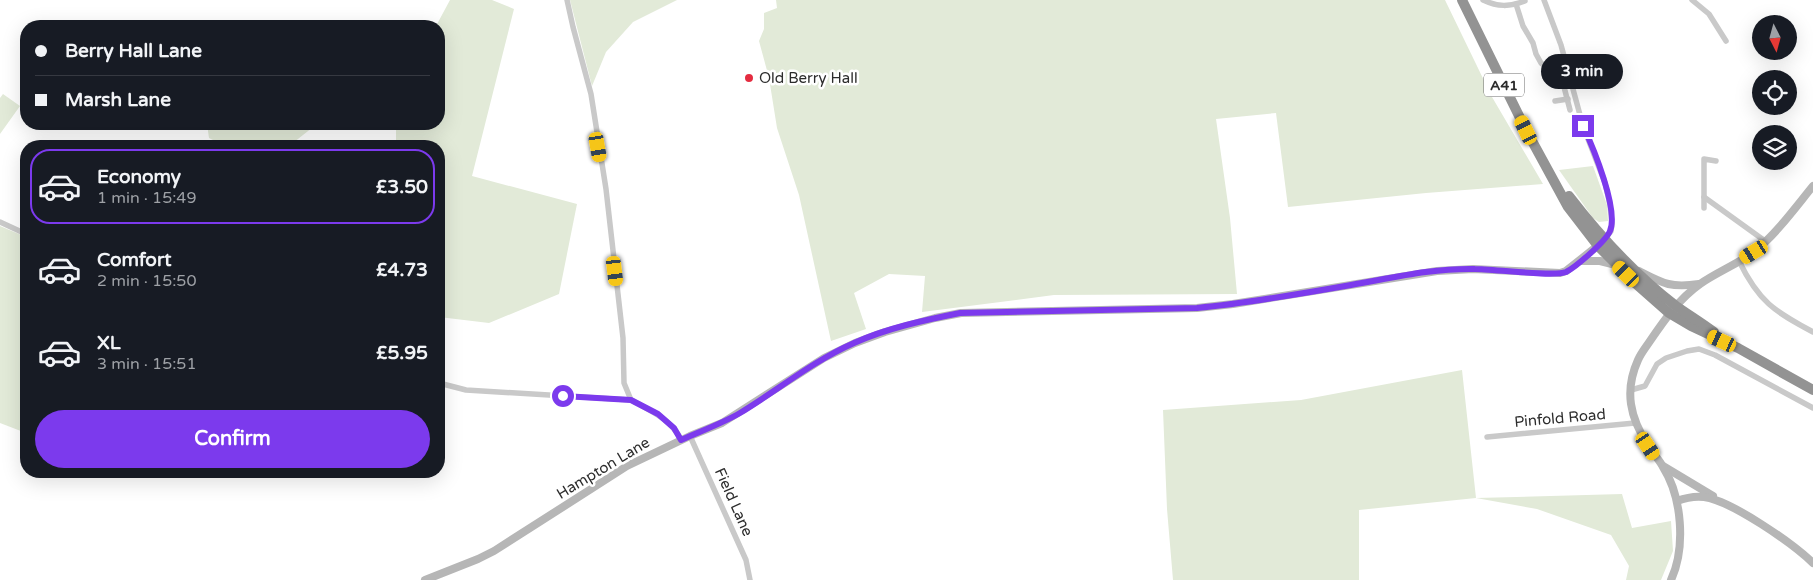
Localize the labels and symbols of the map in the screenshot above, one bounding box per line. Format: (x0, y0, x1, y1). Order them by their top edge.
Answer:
north arrow (1752, 15, 1798, 60)
callout: 3 min (1542, 54, 1624, 88)
place label: Old Berry Hall (759, 69, 858, 87)
marker: Old Berry Hall (743, 72, 755, 84)
road number: A41 (1484, 74, 1524, 96)
car (1512, 113, 1539, 147)
route end (1572, 115, 1594, 137)
car (588, 131, 607, 163)
car (1737, 238, 1770, 266)
car (605, 255, 624, 287)
car (1610, 258, 1642, 290)
car (1705, 328, 1738, 354)
route start (552, 385, 574, 407)
street label: Pinfold Road (1513, 405, 1607, 431)
car (1633, 429, 1662, 463)
street label: Hampton Lane (553, 433, 653, 503)
street label: Field Lane (711, 465, 757, 539)

